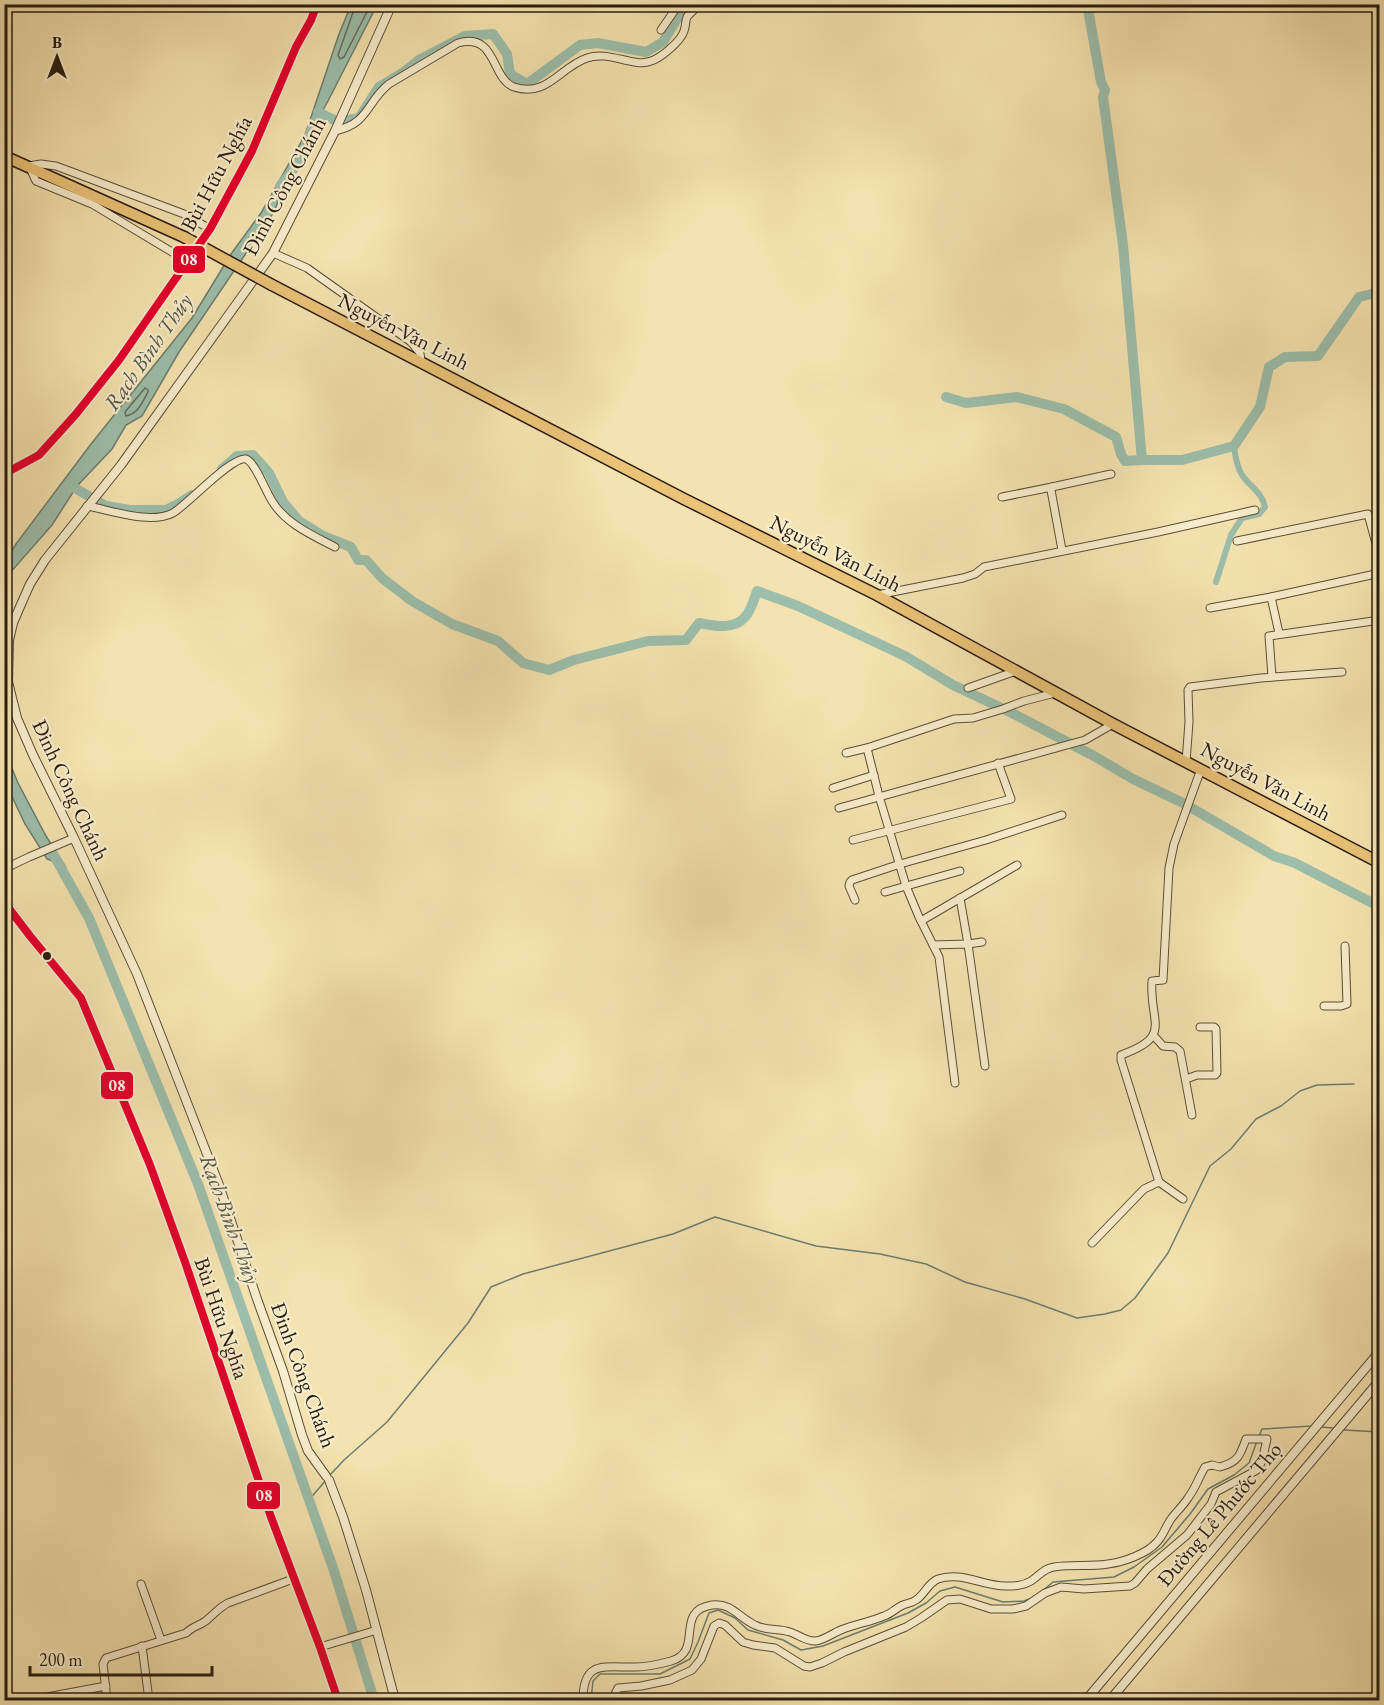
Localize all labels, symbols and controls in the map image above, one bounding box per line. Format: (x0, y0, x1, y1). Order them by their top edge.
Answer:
north arrow (27, 27, 87, 87)
text: B (52, 32, 62, 53)
street label: Bùi Hữu Nghĩa (174, 110, 258, 235)
street label: Đinh Công Chánh (236, 112, 332, 260)
line badge: 08 (172, 245, 206, 274)
text: 08 (181, 249, 197, 270)
street label: Nguyễn Văn Linh (334, 286, 474, 376)
water label: Rạch Bình Thủy (97, 288, 199, 416)
street label: Nguyễn Văn Linh (766, 508, 906, 598)
street label: Đinh Công Chánh (26, 715, 116, 865)
street label: Nguyễn Văn Linh (1196, 735, 1336, 827)
unlabelled marker (41, 950, 53, 962)
line badge: 08 (100, 1071, 134, 1100)
text: 08 (109, 1075, 125, 1096)
water label: Rạch Bình Thủy (193, 1150, 267, 1288)
street label: Bùi Hữu Nghĩa (189, 1254, 256, 1383)
street label: Đinh Công Chánh (265, 1299, 343, 1452)
street label: Đường Lê Phước Thọ (1151, 1436, 1287, 1592)
line badge: 08 (246, 1481, 281, 1510)
text: 08 (256, 1485, 272, 1506)
scale bar (30, 1639, 212, 1677)
text: 200 m (39, 1648, 83, 1671)

